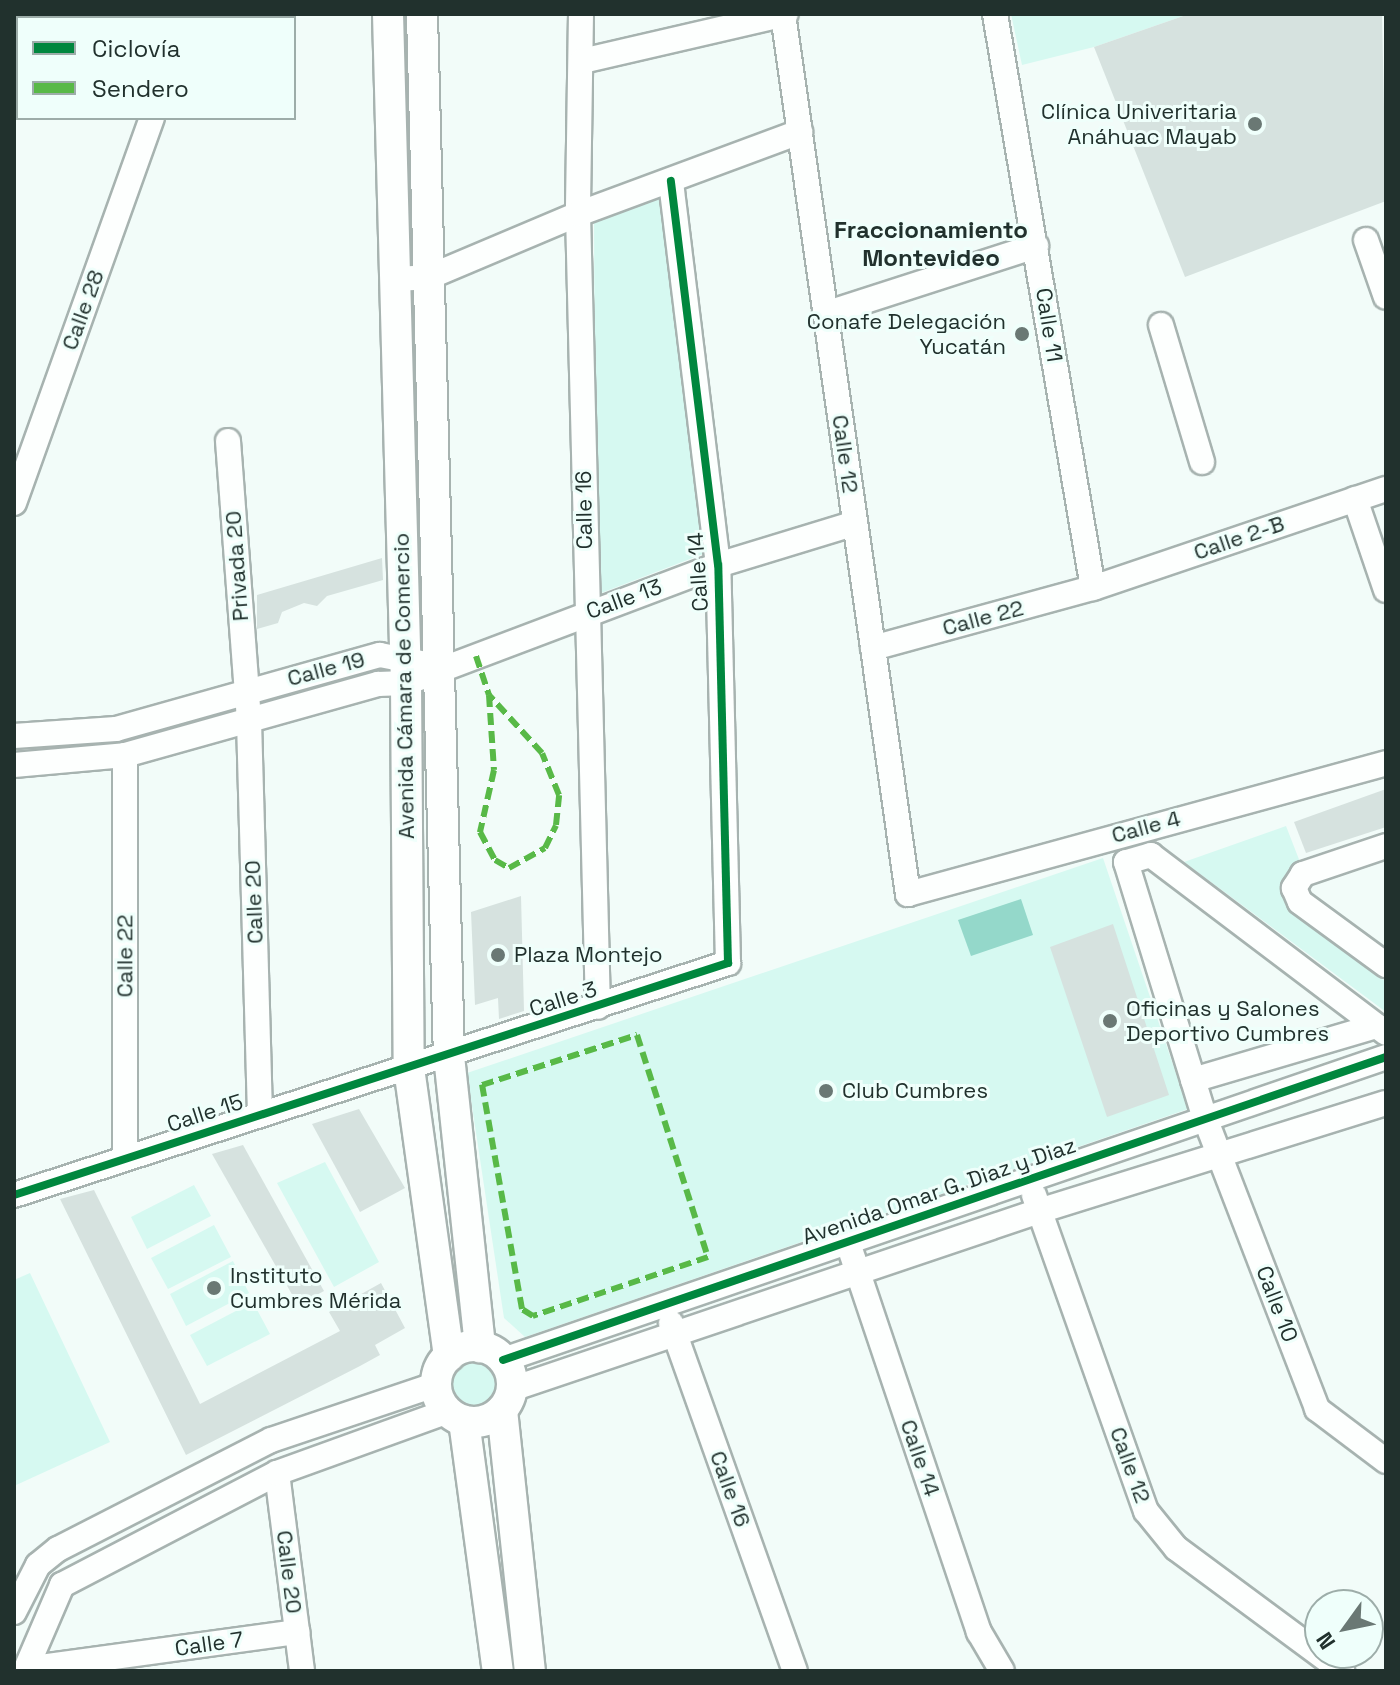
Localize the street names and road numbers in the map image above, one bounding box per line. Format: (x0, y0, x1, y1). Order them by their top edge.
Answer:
street label: Calle 28 (56, 266, 110, 354)
street label: Calle 11 (1030, 286, 1068, 364)
street label: Calle 12 (826, 413, 864, 495)
street label: Calle 16 (570, 470, 598, 550)
street label: Privada 20 (220, 510, 254, 622)
street label: Calle 2-B (1190, 510, 1288, 566)
street label: Calle 14 (682, 532, 714, 612)
street label: Avenida Cámara de Comercio (388, 533, 420, 839)
street label: Calle 13 (583, 573, 665, 625)
street label: Calle 22 (940, 595, 1026, 641)
street label: Calle 19 (284, 646, 368, 692)
street label: Calle 4 (1109, 805, 1183, 849)
street label: Calle 20 (239, 860, 269, 944)
street label: Calle 22 (112, 915, 138, 997)
street label: Calle 3 (526, 976, 600, 1022)
street label: Calle 15 (164, 1088, 246, 1138)
street label: Avenida Omar G. Diaz y Diaz (798, 1132, 1080, 1250)
street label: Calle 10 (1250, 1262, 1304, 1346)
street label: Calle 14 (895, 1416, 945, 1500)
street label: Calle 12 (1104, 1424, 1156, 1506)
street label: Calle 16 (704, 1447, 756, 1531)
street label: Calle 20 (271, 1529, 307, 1615)
street label: Calle 7 (173, 1626, 245, 1662)

